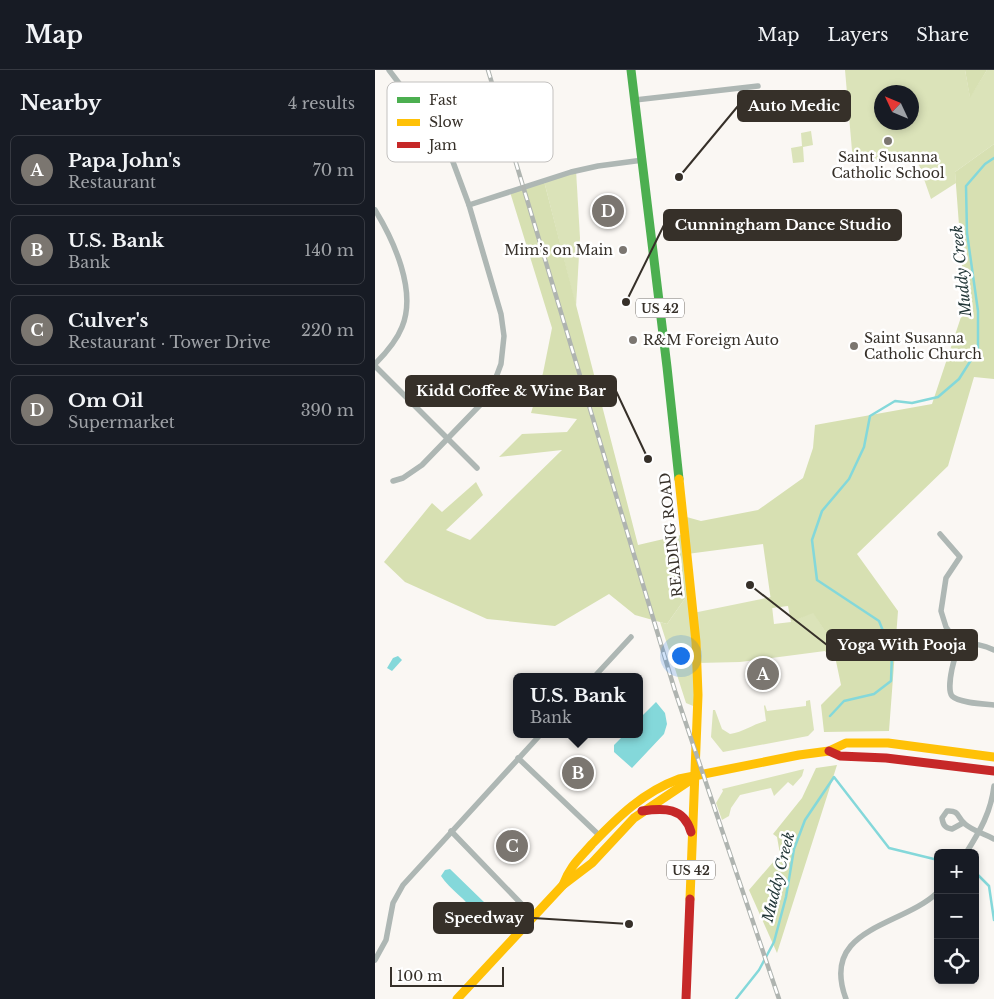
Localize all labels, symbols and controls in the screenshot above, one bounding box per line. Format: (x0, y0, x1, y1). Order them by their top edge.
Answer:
text: Map (25, 20, 83, 49)
text: Map (758, 24, 799, 46)
text: Layers (827, 24, 888, 46)
text: Share (916, 24, 969, 46)
legend (387, 82, 553, 162)
north arrow (874, 85, 919, 130)
text: Nearby (20, 90, 101, 116)
text: Fast (429, 91, 458, 109)
callout: Auto Medic (738, 91, 850, 121)
text: 4 results (288, 93, 355, 113)
text: Auto Medic (747, 96, 840, 115)
text: Slow (429, 113, 463, 131)
marker: Saint Susanna Catholic School (882, 135, 894, 147)
text: Jam (427, 136, 457, 154)
place label: Saint Susanna Catholic School (832, 148, 945, 182)
text: Papa John's (68, 149, 181, 172)
text: A (31, 160, 43, 180)
text: 70 m (313, 160, 354, 180)
text: Restaurant (68, 172, 156, 192)
pin: D (592, 192, 624, 230)
callout: Cunningham Dance Studio (664, 210, 901, 240)
text: Cunningham Dance Studio (675, 215, 891, 234)
water label: Muddy Creek (947, 224, 975, 319)
text: U.S. Bank (68, 229, 164, 252)
text: B (31, 240, 43, 260)
text: 140 m (304, 240, 354, 260)
place label: Mim’s on Main (504, 241, 613, 259)
marker: Mim’s on Main (617, 244, 629, 256)
text: Bank (68, 252, 110, 272)
road number: US 42 (636, 298, 684, 318)
text: Culver's (68, 309, 148, 332)
text: C (30, 320, 44, 340)
text: 220 m (301, 320, 354, 340)
place label: Saint Susanna Catholic Church (864, 329, 982, 363)
place label: R&M Foreign Auto (643, 331, 779, 349)
text: Restaurant · Tower Drive (68, 332, 271, 352)
marker: R&M Foreign Auto (627, 334, 639, 346)
marker: Saint Susanna Catholic Church (848, 340, 860, 352)
callout: Kidd Coffee & Wine Bar (406, 376, 616, 406)
text: Kidd Coffee & Wine Bar (416, 381, 606, 400)
text: Om Oil (68, 389, 144, 412)
text: D (30, 400, 44, 420)
text: 390 m (301, 400, 354, 420)
text: Supermarket (68, 412, 175, 432)
street label: READING ROAD (656, 472, 686, 598)
callout: Yoga With Pooja (827, 630, 977, 660)
text: Yoga With Pooja (837, 635, 967, 654)
your location (668, 643, 694, 669)
pin: A (747, 655, 779, 693)
popup (513, 673, 643, 738)
text: U.S. Bank (530, 684, 626, 707)
text: Bank (530, 707, 572, 727)
pin: B (562, 754, 594, 792)
pin: C (496, 827, 528, 865)
water label: Muddy Creek (757, 830, 798, 925)
map controls (934, 849, 979, 984)
button: + (934, 849, 979, 894)
road number: US 42 (667, 860, 715, 880)
button: − (934, 894, 979, 939)
callout: Speedway (434, 903, 533, 933)
text: Speedway (444, 908, 524, 927)
button: locate (934, 939, 979, 984)
scale bar (390, 964, 504, 987)
text: 100 m (397, 967, 442, 985)

